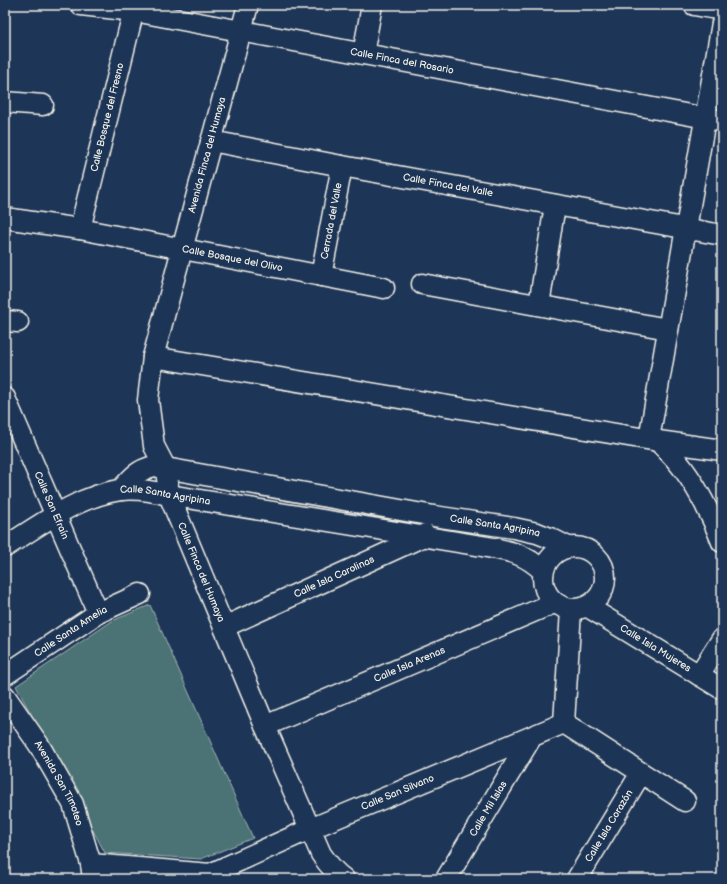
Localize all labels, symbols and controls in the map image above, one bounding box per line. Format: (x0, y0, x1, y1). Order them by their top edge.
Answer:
street label: Calle Finca del Rosario (349, 46, 455, 77)
street label: Calle Bosque del Fresno (88, 61, 127, 173)
street label: Avenida Finca del Humaya (186, 95, 228, 214)
street label: Calle Finca del Valle (402, 171, 494, 199)
street label: Cerrada del Valle (318, 182, 345, 260)
street label: Calle Bosque del Olivo (181, 243, 284, 274)
street label: Calle San Efraín (32, 470, 71, 541)
street label: Calle Santa Agripina (119, 483, 212, 508)
street label: Calle Santa Agripina (449, 512, 542, 540)
street label: Calle Finca del Humaya (175, 521, 227, 624)
street label: Calle Isla Carolinas (292, 553, 376, 600)
street label: Calle Santa Amelia (32, 603, 110, 660)
street label: Calle Isla Mujeres (618, 622, 693, 675)
street label: Calle Isla Arenas (372, 644, 447, 685)
street label: Avenida San Timoteo (32, 738, 85, 828)
street label: Calle San Silvano (359, 772, 436, 813)
street label: Calle Mil Islas (467, 779, 510, 839)
street label: Calle Isla Corazón (583, 787, 636, 864)

